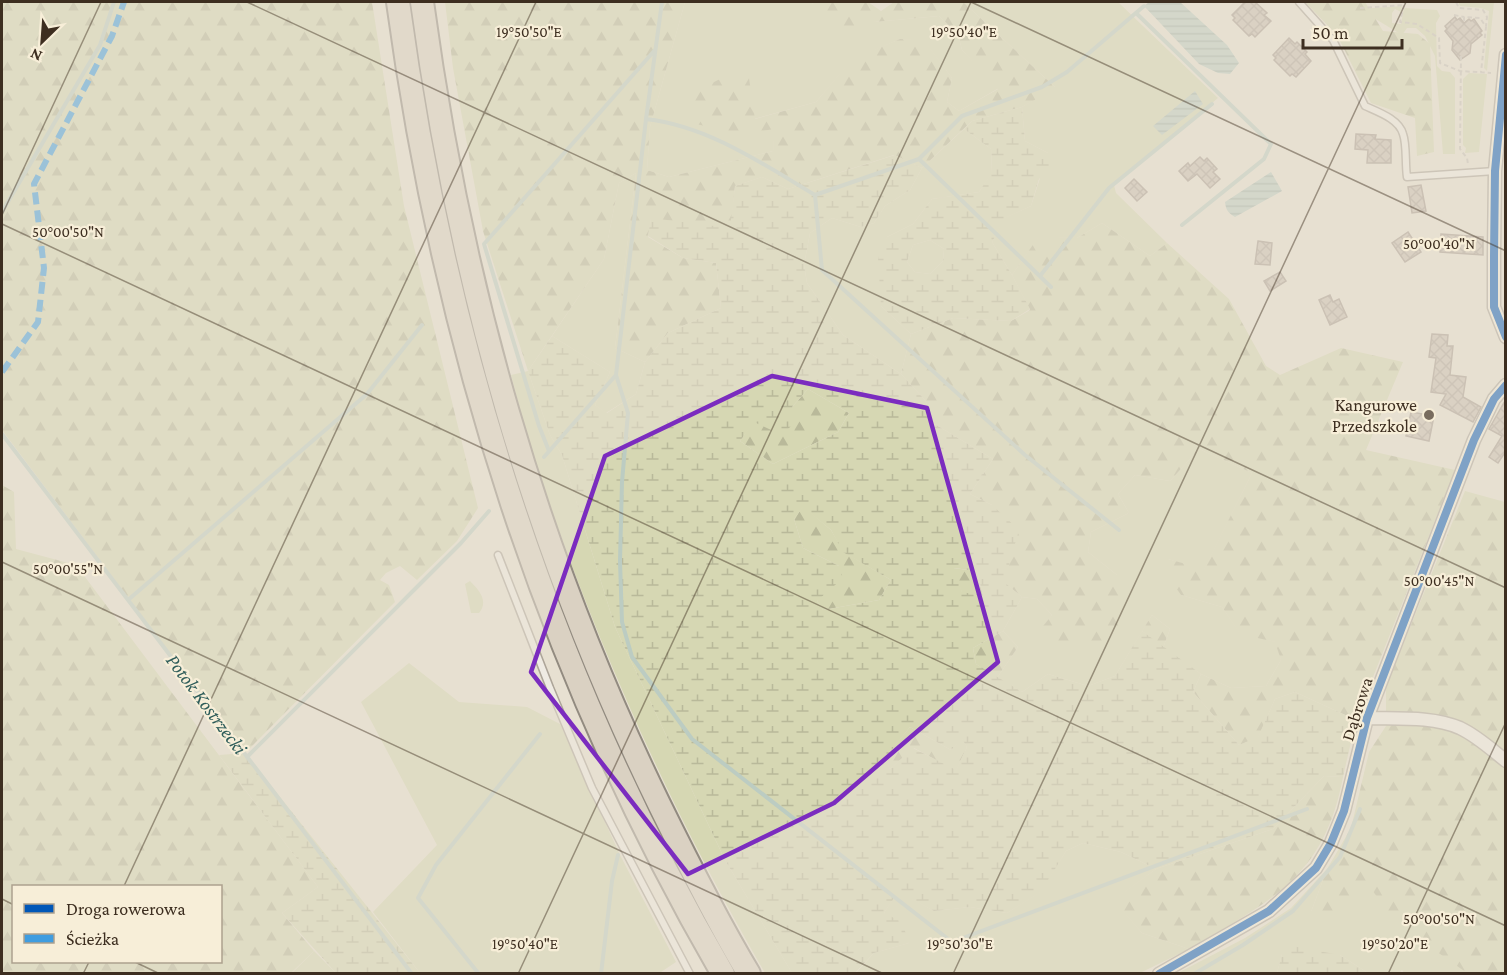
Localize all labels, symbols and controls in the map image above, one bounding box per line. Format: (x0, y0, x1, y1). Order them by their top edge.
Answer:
north arrow (12, 12, 72, 72)
scale bar (1303, 12, 1402, 50)
text: 50 m (1312, 23, 1349, 43)
text: 19°50'50"E (496, 24, 562, 40)
text: 19°50'40"E (931, 24, 997, 40)
text: N (27, 45, 44, 65)
text: 50°00'50"N (32, 224, 104, 240)
text: 50°00'40"N (1403, 236, 1475, 252)
place label: Kangurowe Przedszkole (1332, 395, 1417, 436)
marker: Kangurowe Przedszkole (1422, 408, 1436, 422)
text: 50°00'55"N (33, 561, 103, 577)
text: 50°00'45"N (1404, 573, 1474, 589)
water label: Potok Kostrzecki (162, 649, 252, 759)
street label: Dąbrowa (1337, 675, 1377, 743)
legend (12, 885, 222, 963)
text: Droga rowerowa (66, 899, 186, 919)
text: 50°00'50"N (1403, 911, 1475, 927)
text: Ścieżka (66, 929, 119, 949)
text: 19°50'40"E (492, 936, 558, 952)
text: 19°50'30"E (927, 936, 993, 952)
text: 19°50'20"E (1362, 936, 1428, 952)

